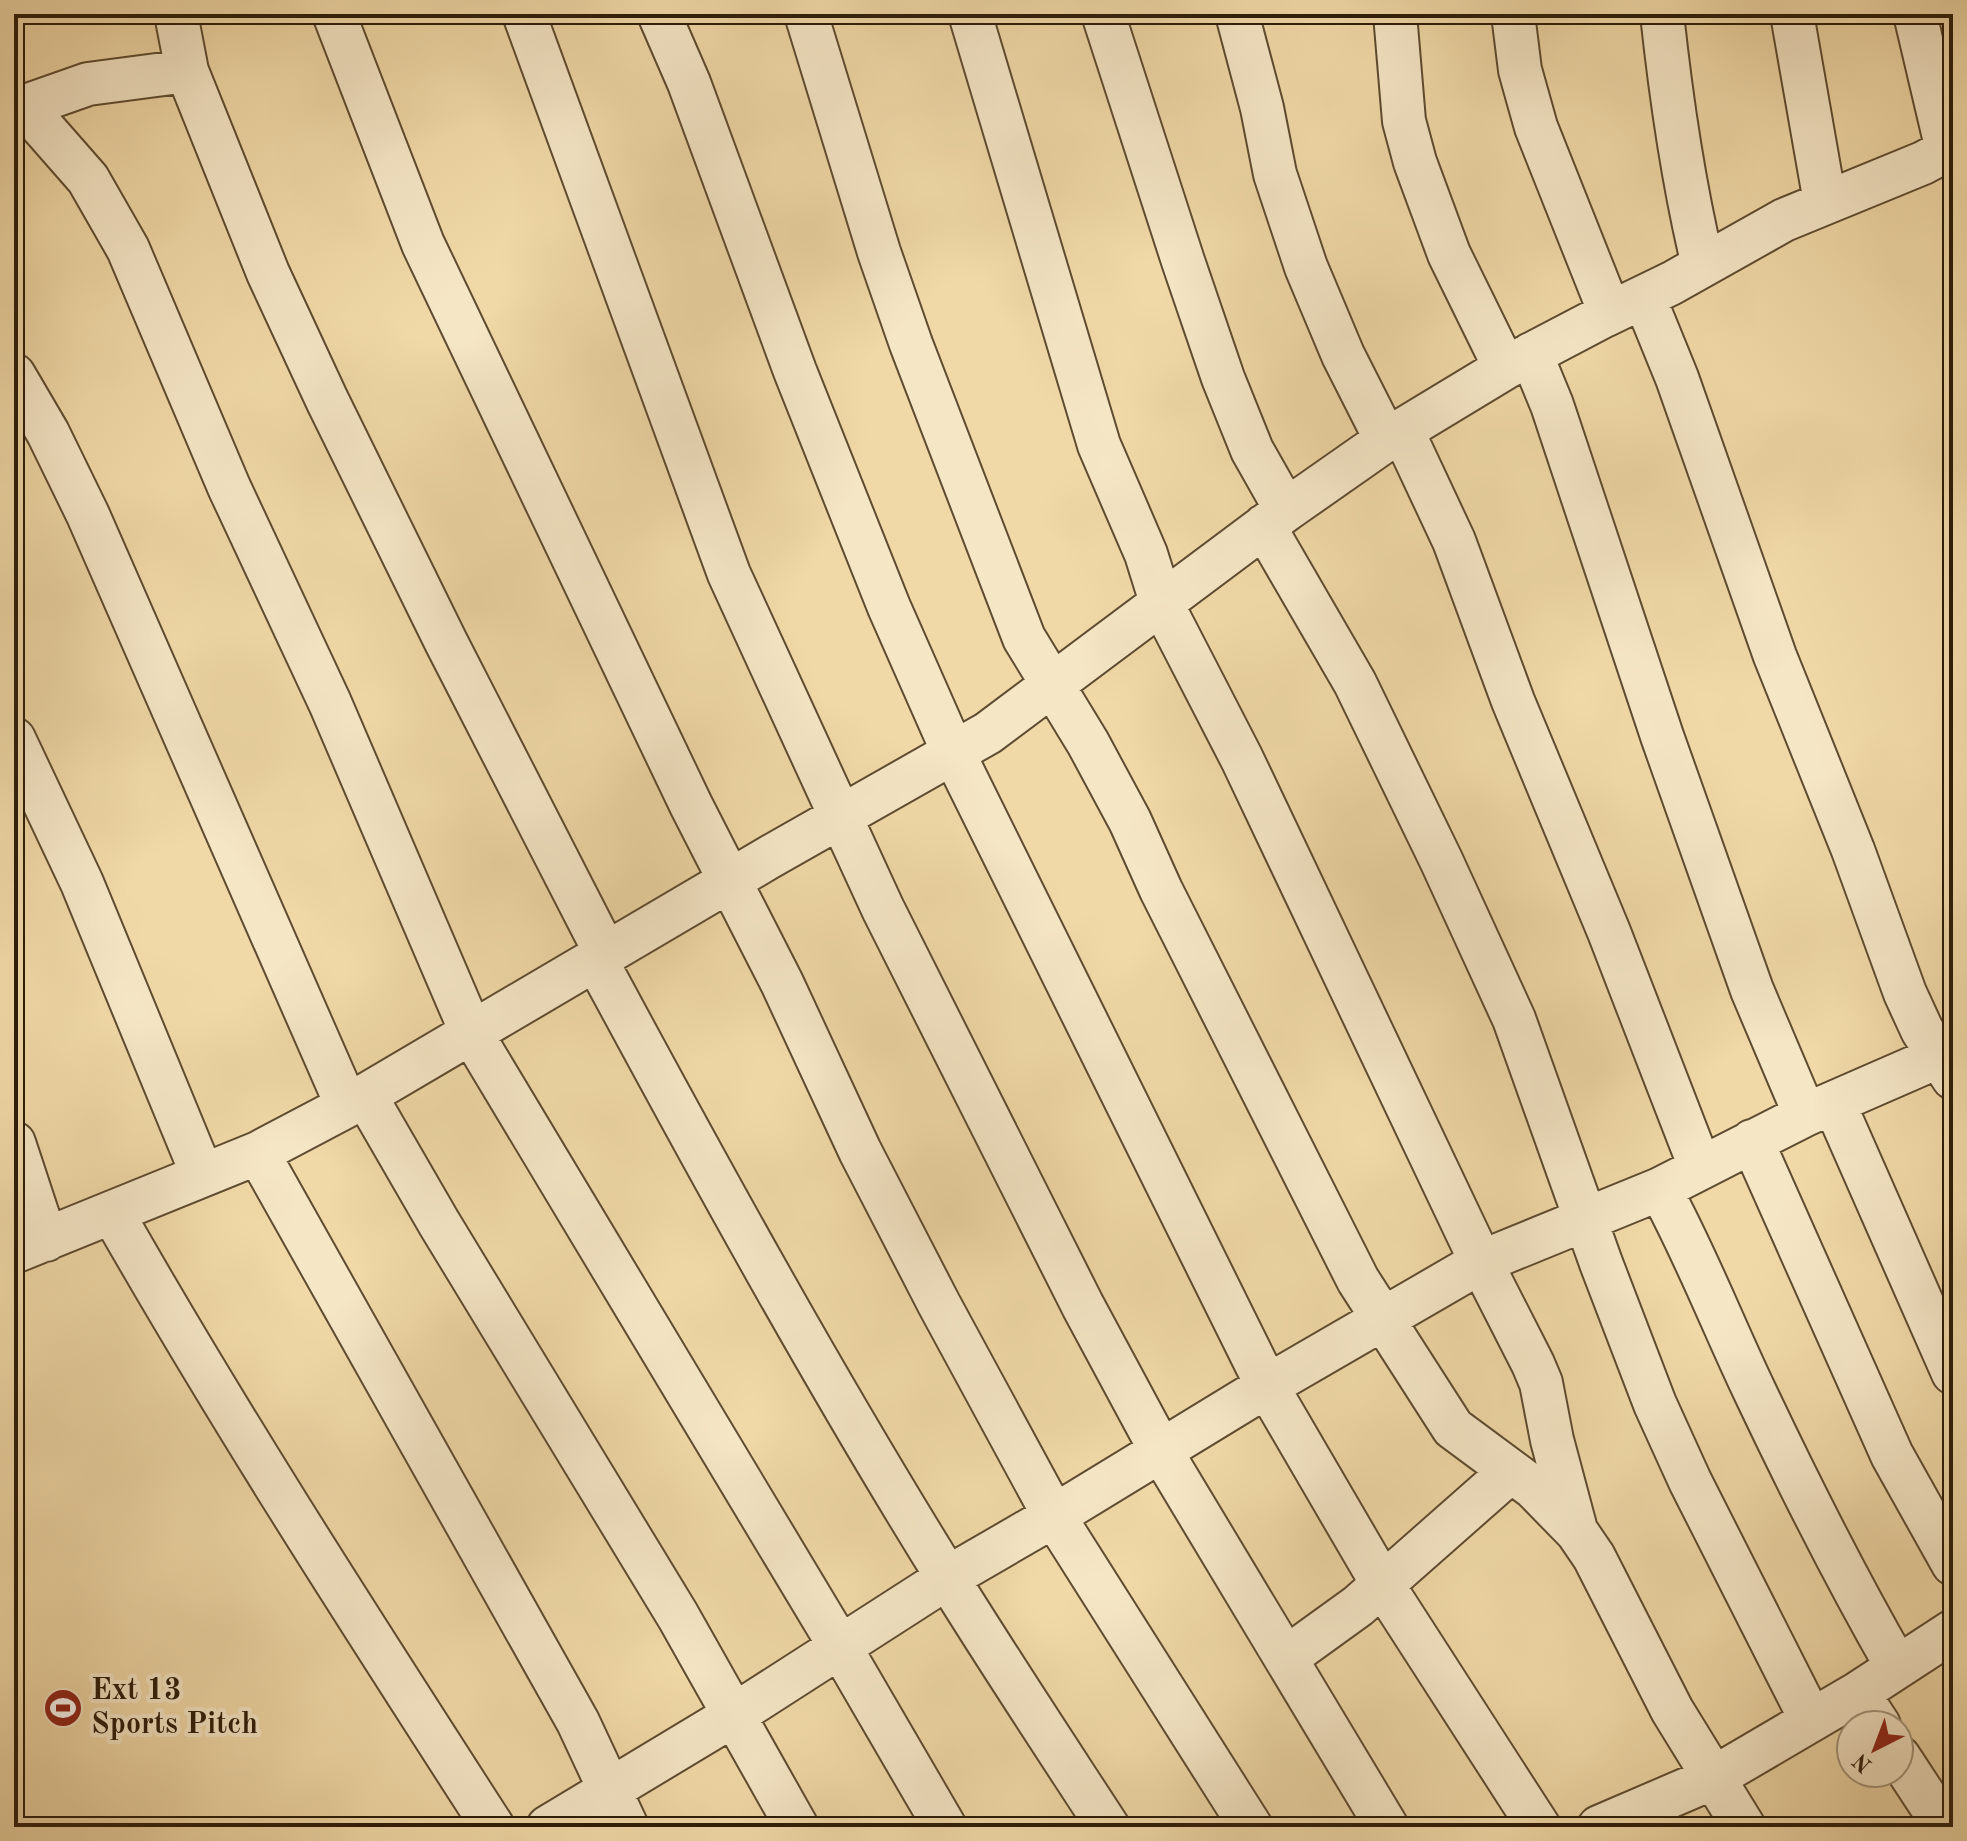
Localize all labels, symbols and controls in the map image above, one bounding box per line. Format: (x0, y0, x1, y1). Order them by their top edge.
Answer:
place label: Ext 13 Sports Pitch (91, 1676, 258, 1740)
sports icon: Ext 13 Sports Pitch (42, 1687, 84, 1729)
north arrow (1835, 1709, 1915, 1789)
text: N (1849, 1748, 1877, 1776)

